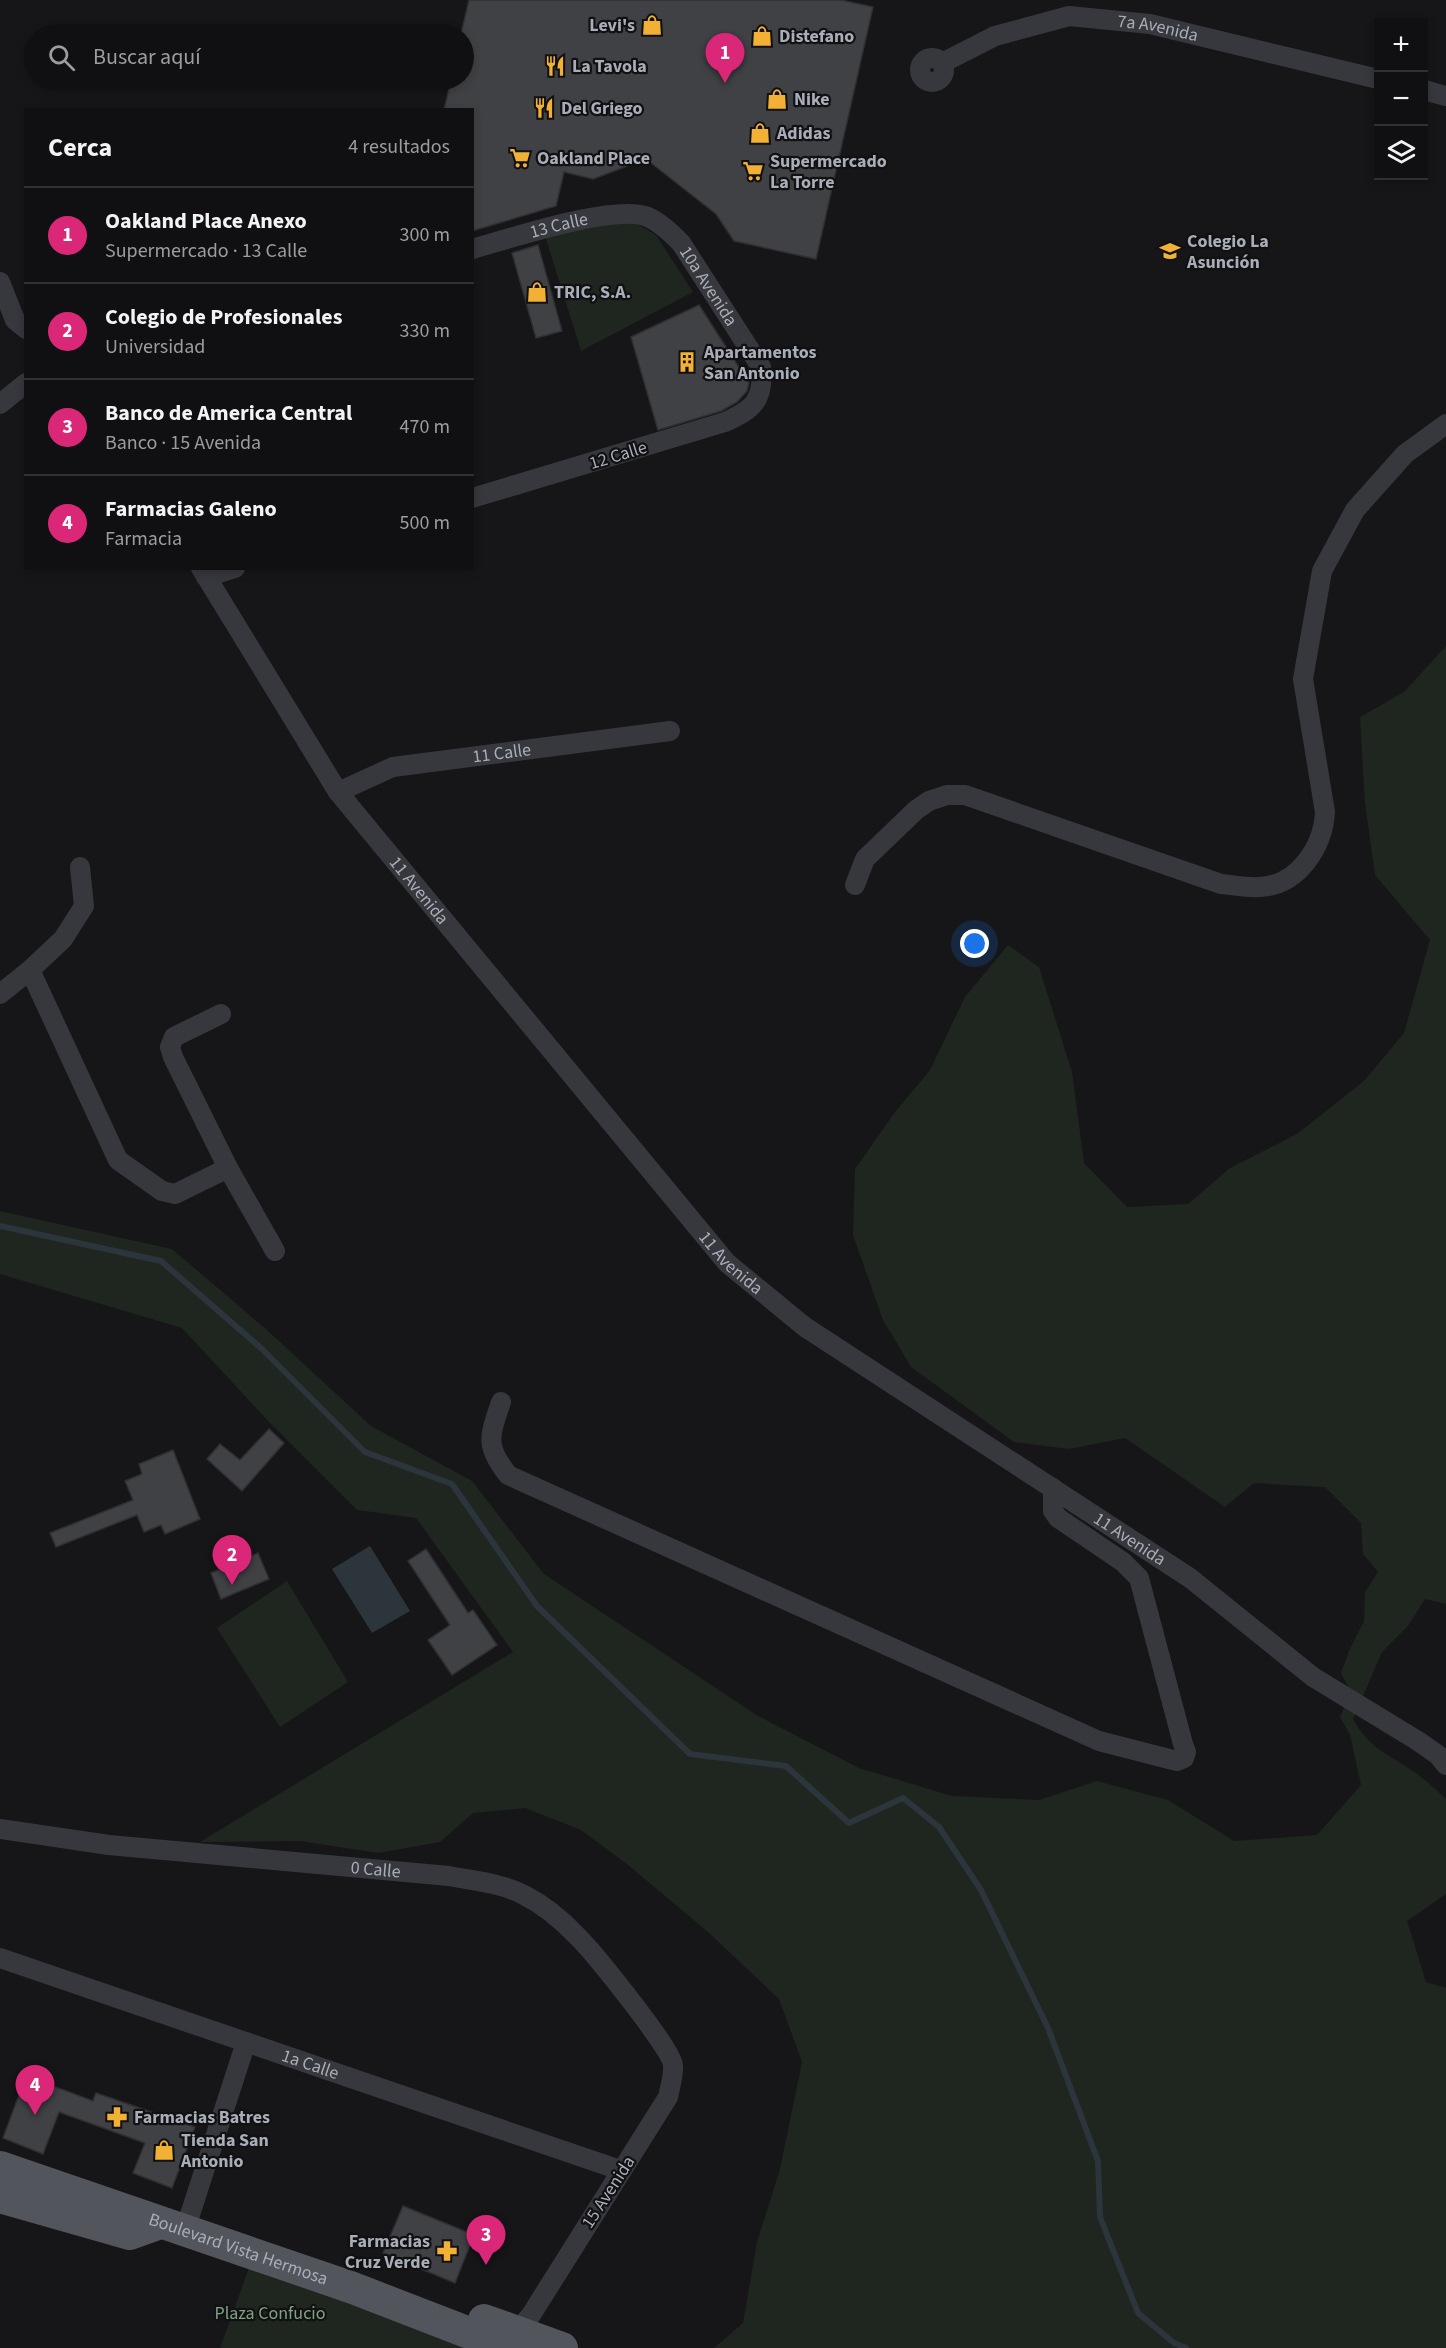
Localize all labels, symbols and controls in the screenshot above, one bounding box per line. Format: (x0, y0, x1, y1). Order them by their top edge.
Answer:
street label: 7a Avenida (1116, 9, 1201, 48)
place label: Levi's (589, 13, 635, 38)
shop icon: Levi's (640, 13, 664, 37)
map controls (1374, 18, 1428, 180)
button: + (1374, 18, 1428, 72)
search box (24, 24, 474, 90)
shop icon: Distefano (750, 24, 774, 48)
place label: Distefano (779, 24, 854, 49)
pin: 1 (706, 34, 744, 83)
icon: search (45, 41, 78, 74)
text: Buscar aquí (93, 41, 201, 73)
restaurant icon: La Tavola (543, 54, 567, 78)
place label: La Tavola (572, 54, 647, 79)
button: − (1374, 72, 1428, 126)
shop icon: Nike (765, 87, 789, 111)
place label: Nike (794, 87, 830, 112)
restaurant icon: Del Griego (532, 96, 556, 120)
place label: Del Griego (561, 96, 643, 121)
shop icon: Adidas (748, 121, 772, 145)
place label: Adidas (776, 121, 830, 146)
button: layers (1374, 126, 1428, 180)
text: Cerca (48, 129, 112, 166)
text: 4 resultados (348, 133, 450, 161)
supermarket icon: Oakland Place (508, 146, 532, 170)
place label: Oakland Place (537, 146, 650, 171)
place label: Supermercado La Torre (770, 149, 887, 195)
supermarket icon: Supermercado La Torre (741, 159, 765, 183)
text: Oakland Place Anexo (105, 205, 307, 237)
street label: 13 Calle (527, 207, 590, 245)
text: 1 (62, 221, 73, 249)
text: 300 m (400, 221, 450, 249)
place label: Colegio La Asunción (1186, 229, 1269, 275)
text: Supermercado · 13 Calle (105, 237, 307, 265)
school or university icon: Colegio La Asunción (1158, 239, 1182, 263)
street label: 10a Avenida (673, 241, 743, 331)
shop icon: TRIC, S.A. (525, 280, 549, 304)
place label: TRIC, S.A. (554, 280, 631, 305)
text: Colegio de Profesionales (105, 301, 342, 333)
text: 2 (62, 317, 73, 345)
text: 330 m (400, 317, 450, 345)
text: Universidad (105, 333, 205, 361)
place label: Apartamentos San Antonio (703, 340, 817, 386)
building icon: Apartamentos San Antonio (675, 350, 699, 374)
text: Banco de America Central (105, 397, 352, 429)
text: 3 (62, 413, 73, 441)
text: 470 m (400, 413, 450, 441)
text: Banco · 15 Avenida (105, 429, 261, 457)
street label: 12 Calle (586, 435, 650, 476)
text: Farmacias Galeno (105, 493, 277, 525)
text: 4 (62, 509, 73, 537)
text: 500 m (400, 509, 450, 537)
text: Farmacia (105, 525, 182, 553)
street label: 11 Calle (471, 737, 533, 770)
street label: 11 Avenida (383, 851, 454, 930)
your location (960, 929, 989, 958)
street label: 11 Avenida (693, 1226, 768, 1301)
street label: 11 Avenida (1088, 1506, 1171, 1572)
pin: 2 (212, 1536, 252, 1585)
street label: 0 Calle (350, 1855, 402, 1885)
street label: 1a Calle (278, 2043, 342, 2086)
pin: 4 (15, 2066, 54, 2115)
pharmacy icon: Farmacias Batres (105, 2105, 129, 2129)
place label: Farmacias Batres (134, 2105, 270, 2130)
place label: Tienda San Antonio (180, 2128, 269, 2174)
shop icon: Tienda San Antonio (152, 2138, 176, 2162)
street label: 15 Avenida (576, 2151, 641, 2233)
street label: Boulevard Vista Hermosa (145, 2207, 331, 2292)
pin: 3 (466, 2216, 506, 2265)
place label: Farmacias Cruz Verde (345, 2229, 430, 2275)
pharmacy icon: Farmacias Cruz Verde (435, 2239, 459, 2263)
park label: Plaza Confucio (214, 2301, 326, 2326)

